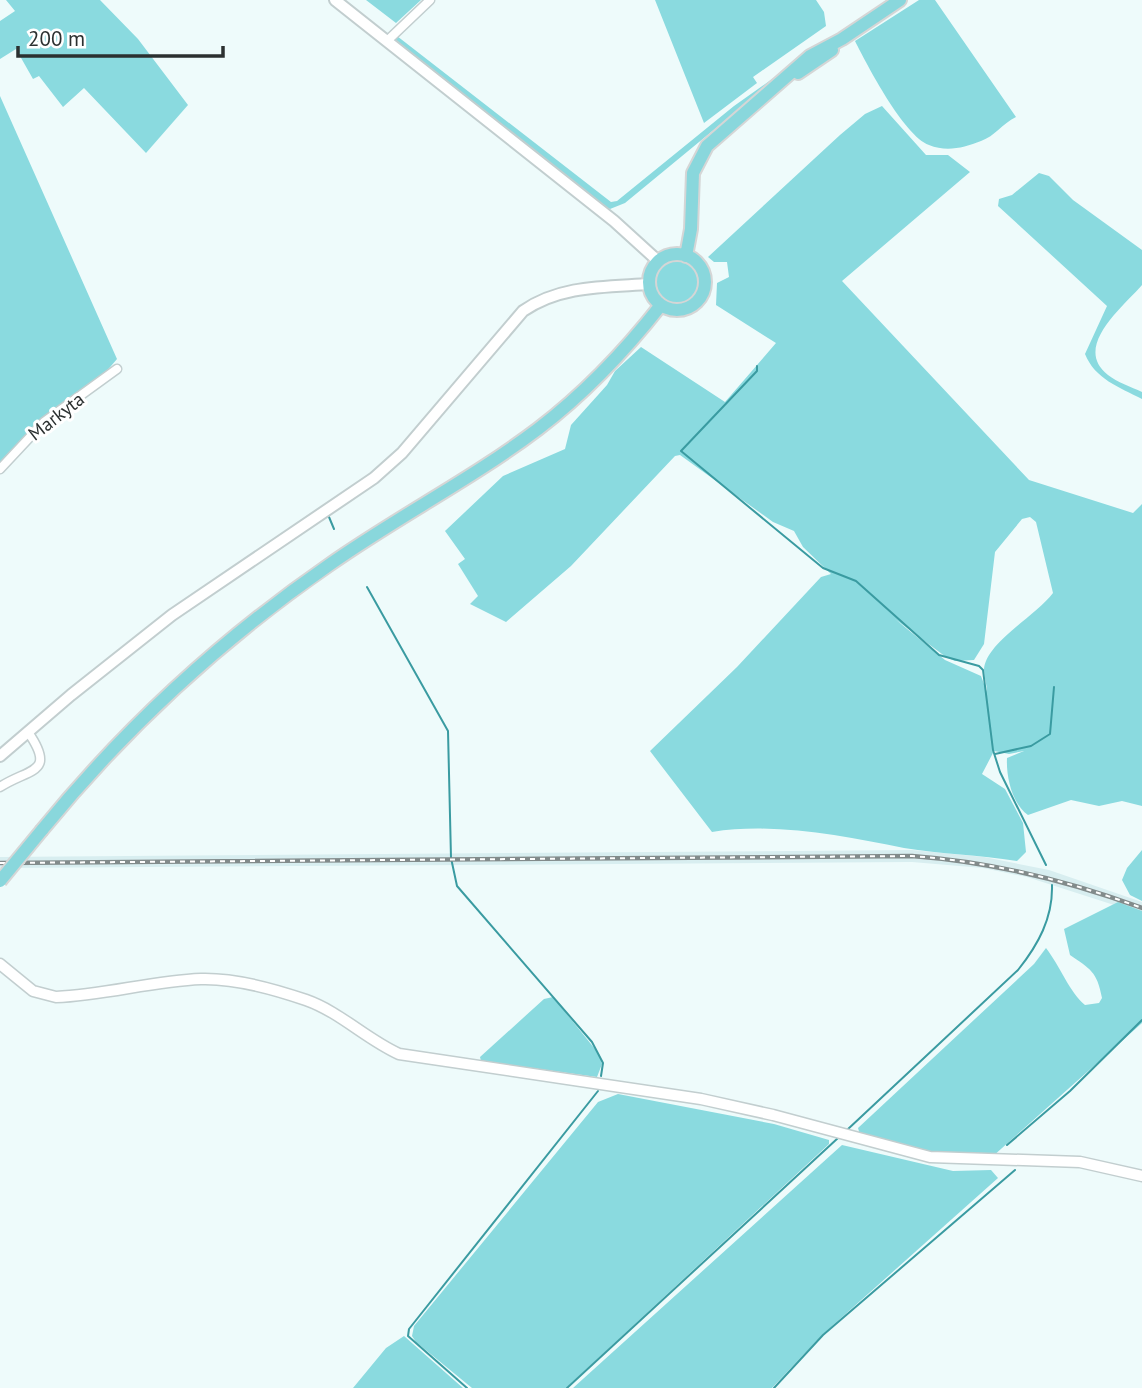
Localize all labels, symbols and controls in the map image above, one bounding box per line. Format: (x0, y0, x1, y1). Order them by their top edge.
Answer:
scale bar (18, 14, 222, 58)
text: 200 m (28, 25, 85, 52)
street label: Markyta (23, 387, 89, 445)

